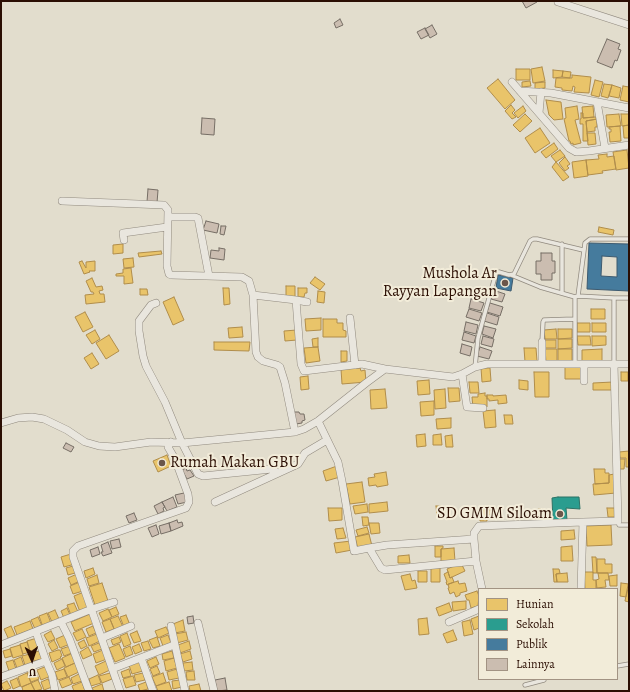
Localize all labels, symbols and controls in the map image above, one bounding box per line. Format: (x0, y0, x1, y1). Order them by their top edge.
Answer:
place label: Mushola Ar Rayyan Lapangan (383, 264, 497, 302)
marker: Mushola Ar Rayyan Lapangan (500, 278, 510, 288)
place label: Rumah Makan GBU (170, 453, 299, 473)
marker: Rumah Makan GBU (157, 458, 167, 468)
place label: SD GMIM Siloam (437, 504, 552, 524)
marker: SD GMIM Siloam (555, 509, 565, 519)
legend (478, 588, 618, 680)
text: Hunian (516, 596, 554, 612)
text: Sekolah (516, 616, 554, 632)
text: Publik (516, 636, 547, 652)
north arrow (12, 640, 52, 680)
text: Lainnya (516, 656, 555, 672)
text: U (29, 665, 37, 680)

